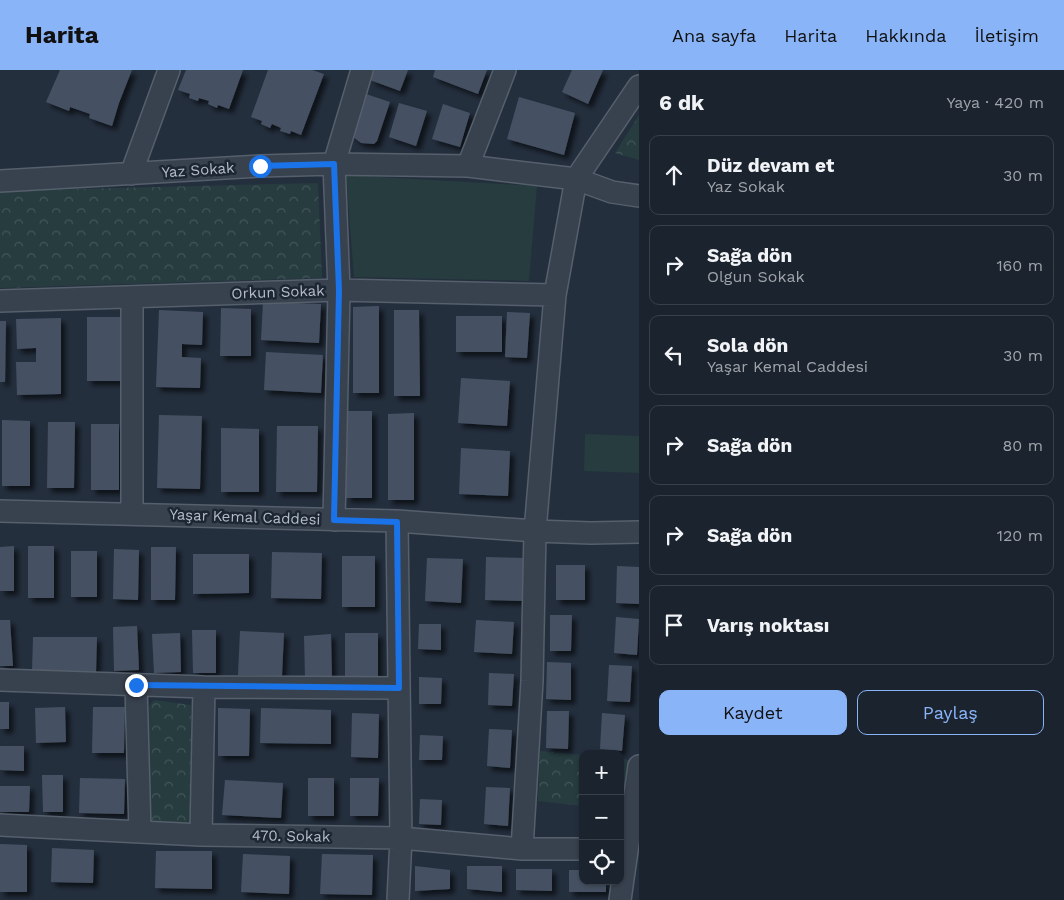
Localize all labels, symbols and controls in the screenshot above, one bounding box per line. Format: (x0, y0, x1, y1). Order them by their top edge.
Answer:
text: Harita (25, 21, 99, 49)
text: Ana sayfa (672, 25, 756, 46)
text: Harita (784, 25, 837, 46)
text: Hakkında (865, 25, 946, 46)
text: İletişim (974, 25, 1039, 46)
text: 6 dk (659, 90, 704, 115)
text: Yaya · 420 m (947, 93, 1044, 112)
text: Düz devam et (707, 154, 834, 177)
route start (249, 155, 272, 178)
street label: Yaz Sokak (161, 158, 235, 182)
icon: ahead (660, 161, 688, 189)
text: 30 m (1003, 166, 1043, 185)
text: Yaz Sokak (707, 177, 785, 196)
text: Sağa dön (707, 244, 792, 267)
icon: right (660, 251, 688, 279)
text: 160 m (996, 256, 1043, 275)
text: Olgun Sokak (707, 267, 805, 286)
street label: Orkun Sokak (231, 281, 325, 303)
text: Sola dön (707, 334, 788, 357)
icon: left (660, 341, 688, 369)
text: 30 m (1003, 346, 1043, 365)
text: Yaşar Kemal Caddesi (707, 357, 868, 376)
icon: right (660, 431, 688, 459)
text: Sağa dön (707, 434, 792, 457)
text: 80 m (1002, 436, 1043, 455)
street label: Yaşar Kemal Caddesi (169, 505, 321, 529)
icon: right (660, 521, 688, 549)
text: Sağa dön (707, 524, 792, 547)
text: 120 m (997, 526, 1043, 545)
icon: arrive (660, 611, 688, 639)
text: Varış noktası (707, 614, 829, 637)
route end (125, 674, 148, 697)
button: Kaydet (659, 690, 847, 735)
button: Paylaş (857, 690, 1044, 735)
map controls (579, 750, 624, 885)
button: + (579, 750, 624, 795)
button: − (579, 795, 624, 840)
street label: 470. Sokak (252, 826, 331, 846)
button: locate (579, 840, 624, 885)

